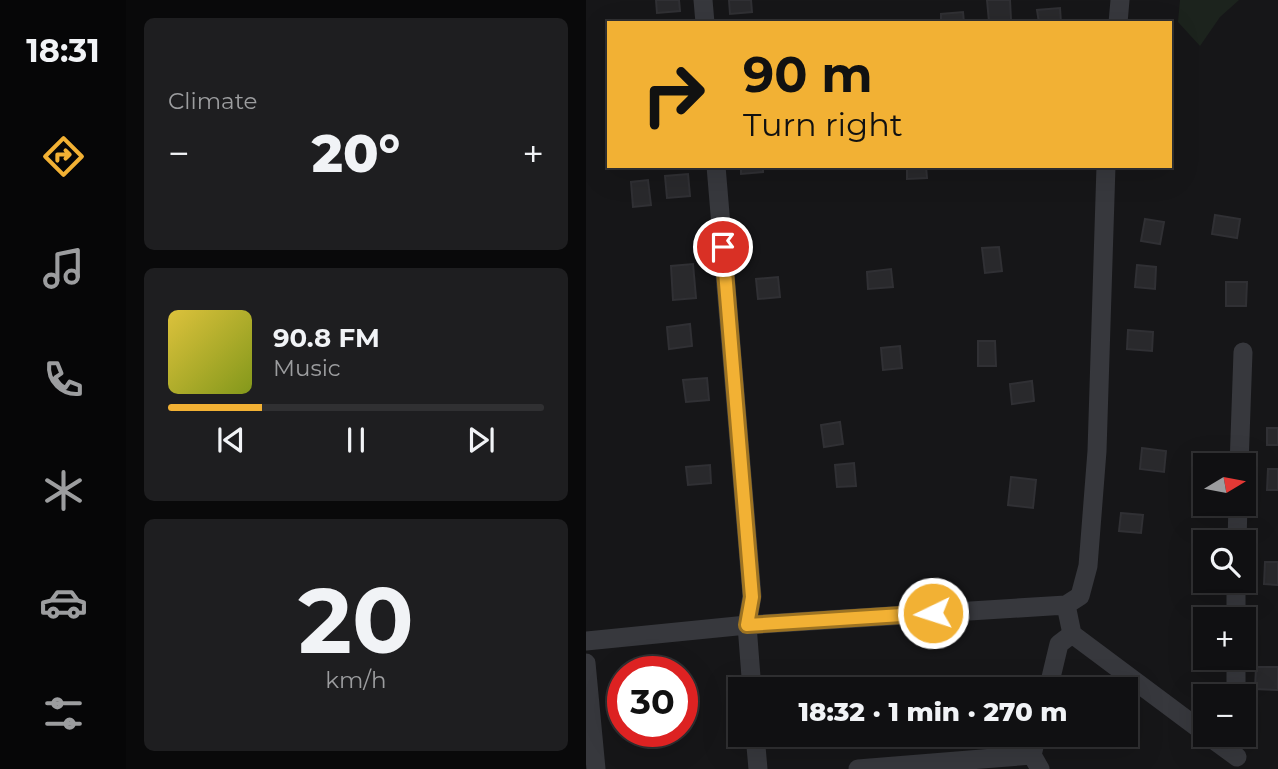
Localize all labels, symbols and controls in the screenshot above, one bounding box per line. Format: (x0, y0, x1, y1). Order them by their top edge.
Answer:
text: 18:31 (26, 31, 100, 70)
text: 90 m (743, 45, 873, 104)
icon: right (628, 49, 719, 140)
text: Climate (168, 87, 257, 115)
text: Turn right (743, 105, 903, 144)
text: 20° (312, 122, 400, 185)
text: − (168, 130, 190, 177)
text: + (522, 130, 544, 177)
icon: directions (39, 132, 88, 181)
pin (693, 217, 753, 277)
icon: arrive (704, 228, 742, 266)
icon: music (39, 244, 88, 293)
text: 90.8 FM (273, 322, 380, 354)
text: Music (273, 354, 341, 382)
icon: phone (39, 355, 88, 404)
icon: previous (212, 421, 250, 459)
icon: pause (337, 421, 375, 459)
icon: next (462, 421, 500, 459)
north arrow (1193, 453, 1256, 516)
map controls (1193, 453, 1256, 747)
icon: climate (39, 466, 88, 515)
button: search (1193, 530, 1256, 593)
text: 20 (298, 565, 414, 676)
position arrow (896, 576, 970, 650)
icon: car (39, 578, 88, 627)
button: + (1193, 607, 1256, 670)
speed limit sign: 30 (607, 656, 698, 747)
text: km/h (325, 666, 387, 694)
button: − (1193, 684, 1256, 747)
icon: filters (39, 689, 88, 738)
text: 18:32 · 1 min · 270 m (799, 696, 1068, 728)

